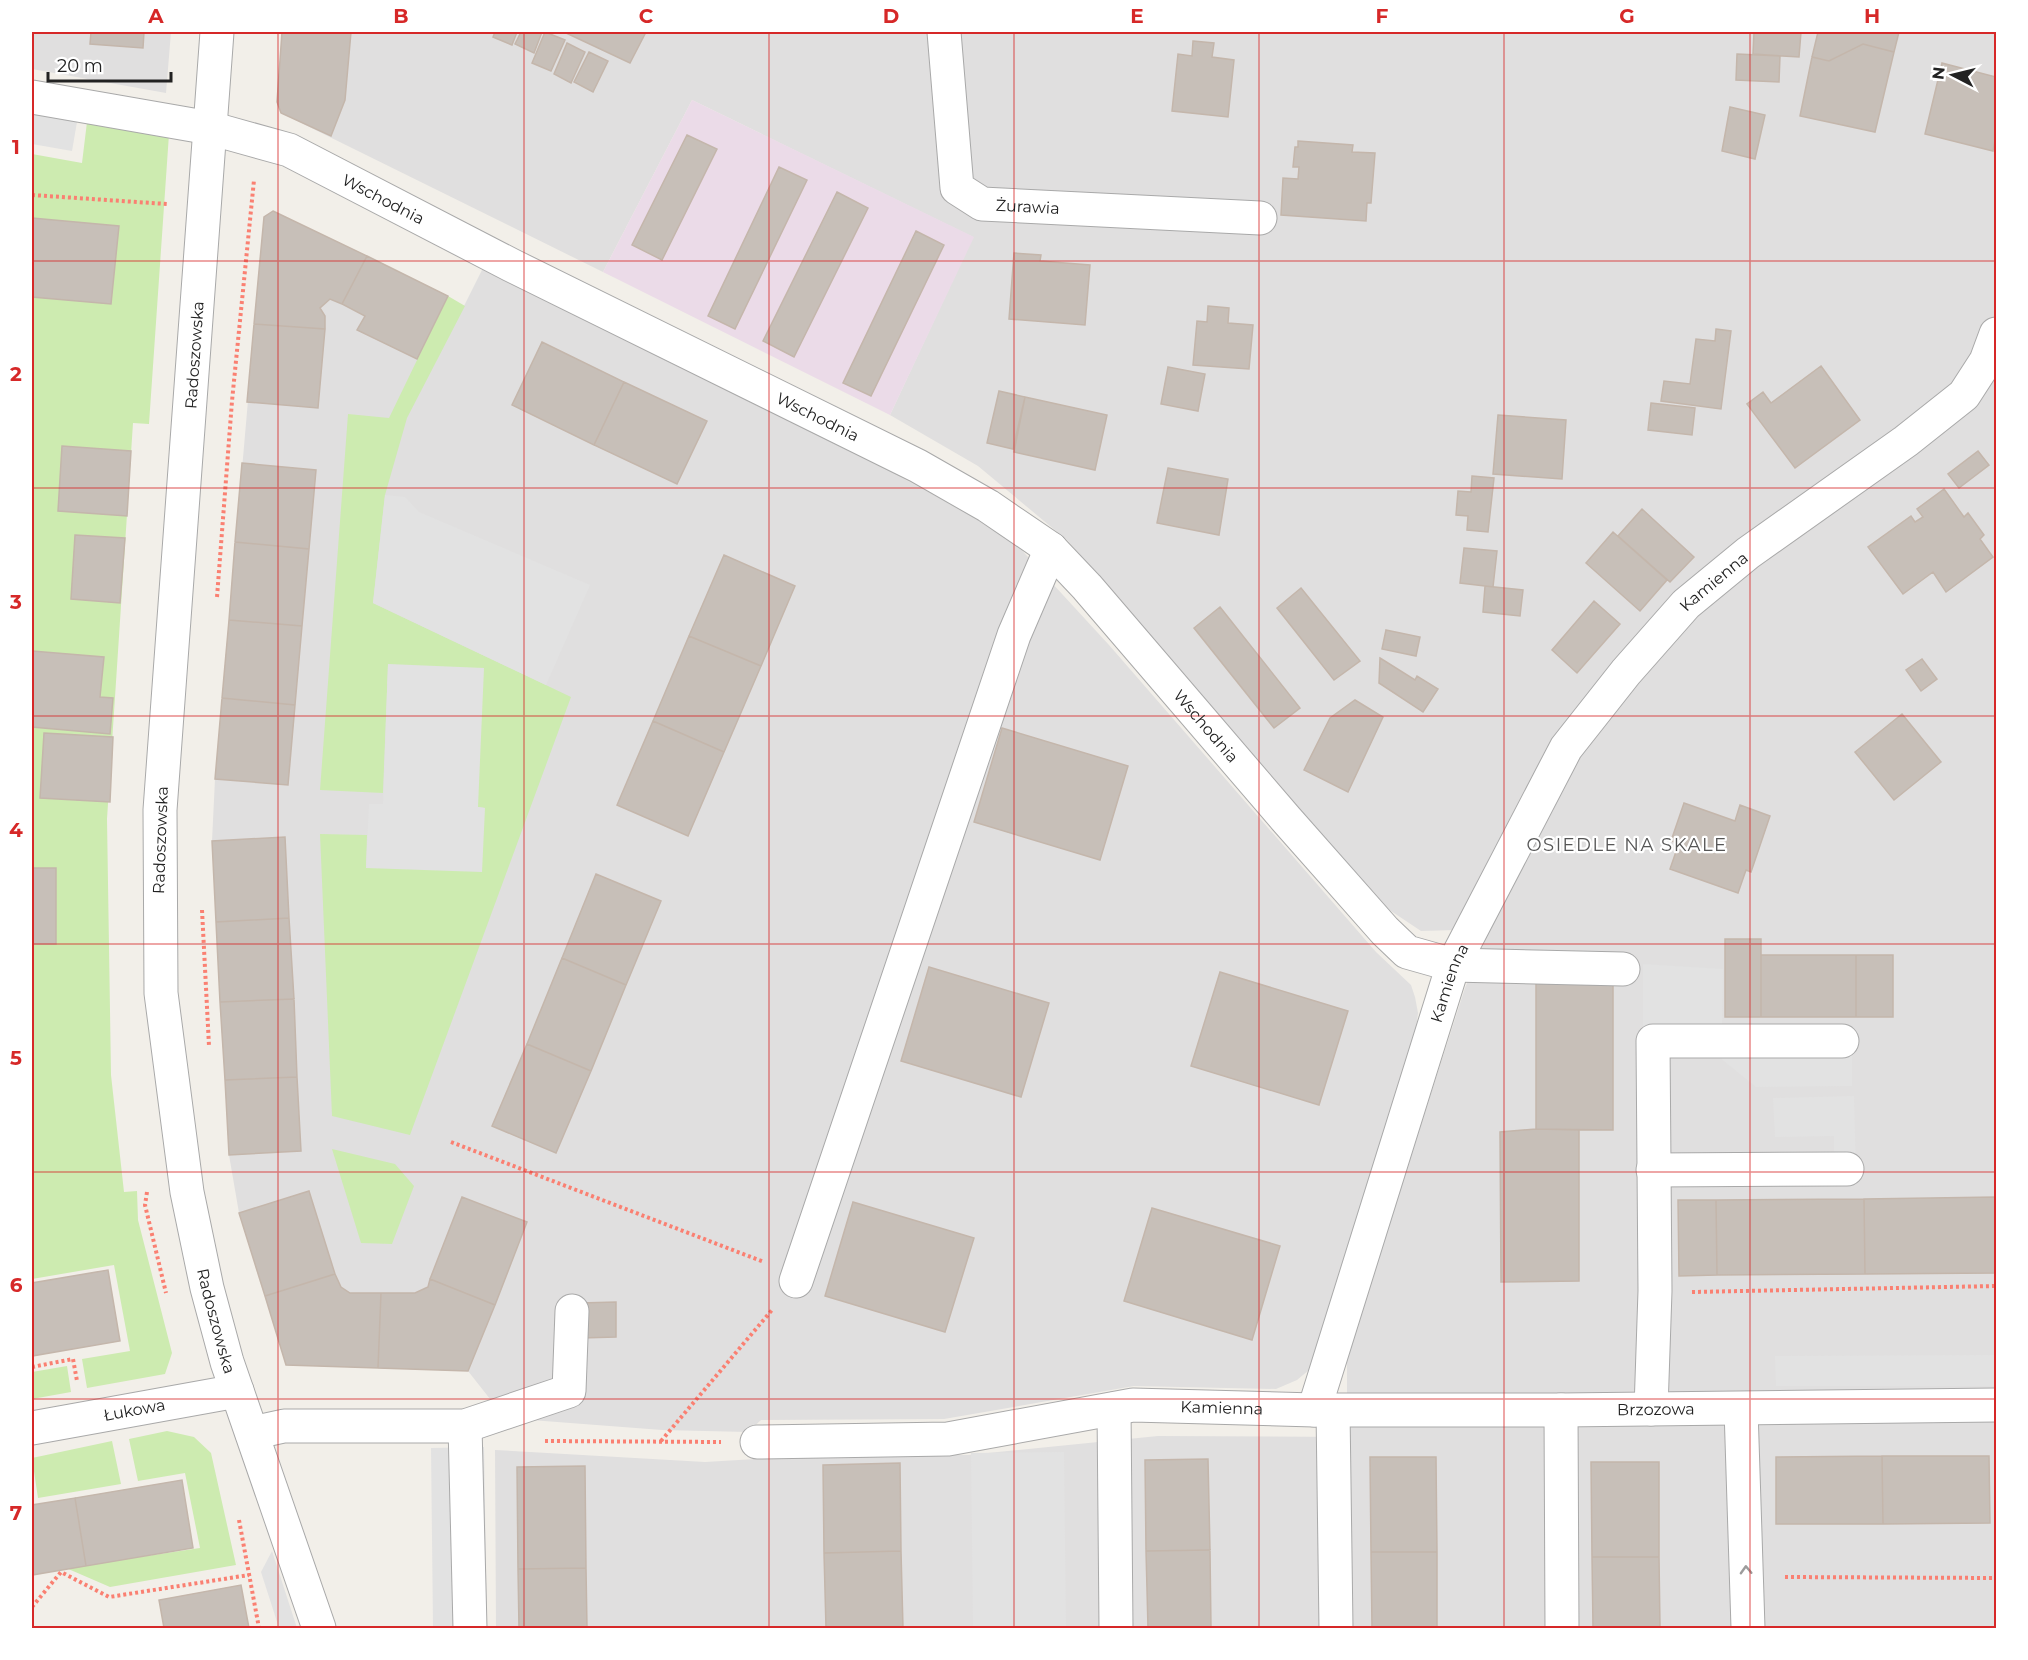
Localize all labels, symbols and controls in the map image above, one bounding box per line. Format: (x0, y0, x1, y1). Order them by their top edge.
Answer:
text: A (147, 4, 164, 28)
text: B (393, 4, 409, 28)
text: C (639, 4, 654, 28)
text: D (883, 4, 899, 28)
text: E (1130, 4, 1144, 28)
text: F (1376, 4, 1389, 28)
text: G (1619, 4, 1635, 28)
text: H (1864, 4, 1880, 28)
scale bar (48, 45, 171, 83)
north arrow (1923, 45, 1983, 105)
text: 20 m (57, 55, 103, 77)
text: N (1928, 66, 1949, 81)
text: 1 (12, 135, 20, 159)
street label: Wschodnia (339, 170, 427, 228)
street label: Żurawia (995, 196, 1060, 218)
street label: Radoszowska (181, 300, 208, 410)
text: 2 (10, 362, 22, 386)
street label: Wschodnia (773, 389, 862, 445)
street label: Kamienna (1675, 548, 1752, 615)
text: 3 (9, 590, 22, 614)
street label: Wschodnia (1169, 686, 1242, 767)
street label: Radoszowska (149, 786, 172, 894)
text: 4 (9, 818, 23, 842)
district label: OSIEDLE NA SKALE (1526, 834, 1728, 856)
street label: Kamienna (1427, 940, 1473, 1025)
text: 5 (10, 1046, 22, 1070)
street label: Radoszowska (193, 1267, 239, 1376)
text: 6 (10, 1273, 23, 1297)
street label: Łukowa (102, 1395, 167, 1425)
street label: Kamienna (1180, 1397, 1263, 1419)
street label: Brzozowa (1617, 1399, 1695, 1419)
text: 7 (10, 1501, 22, 1525)
one-way arrow (1740, 1566, 1753, 1575)

